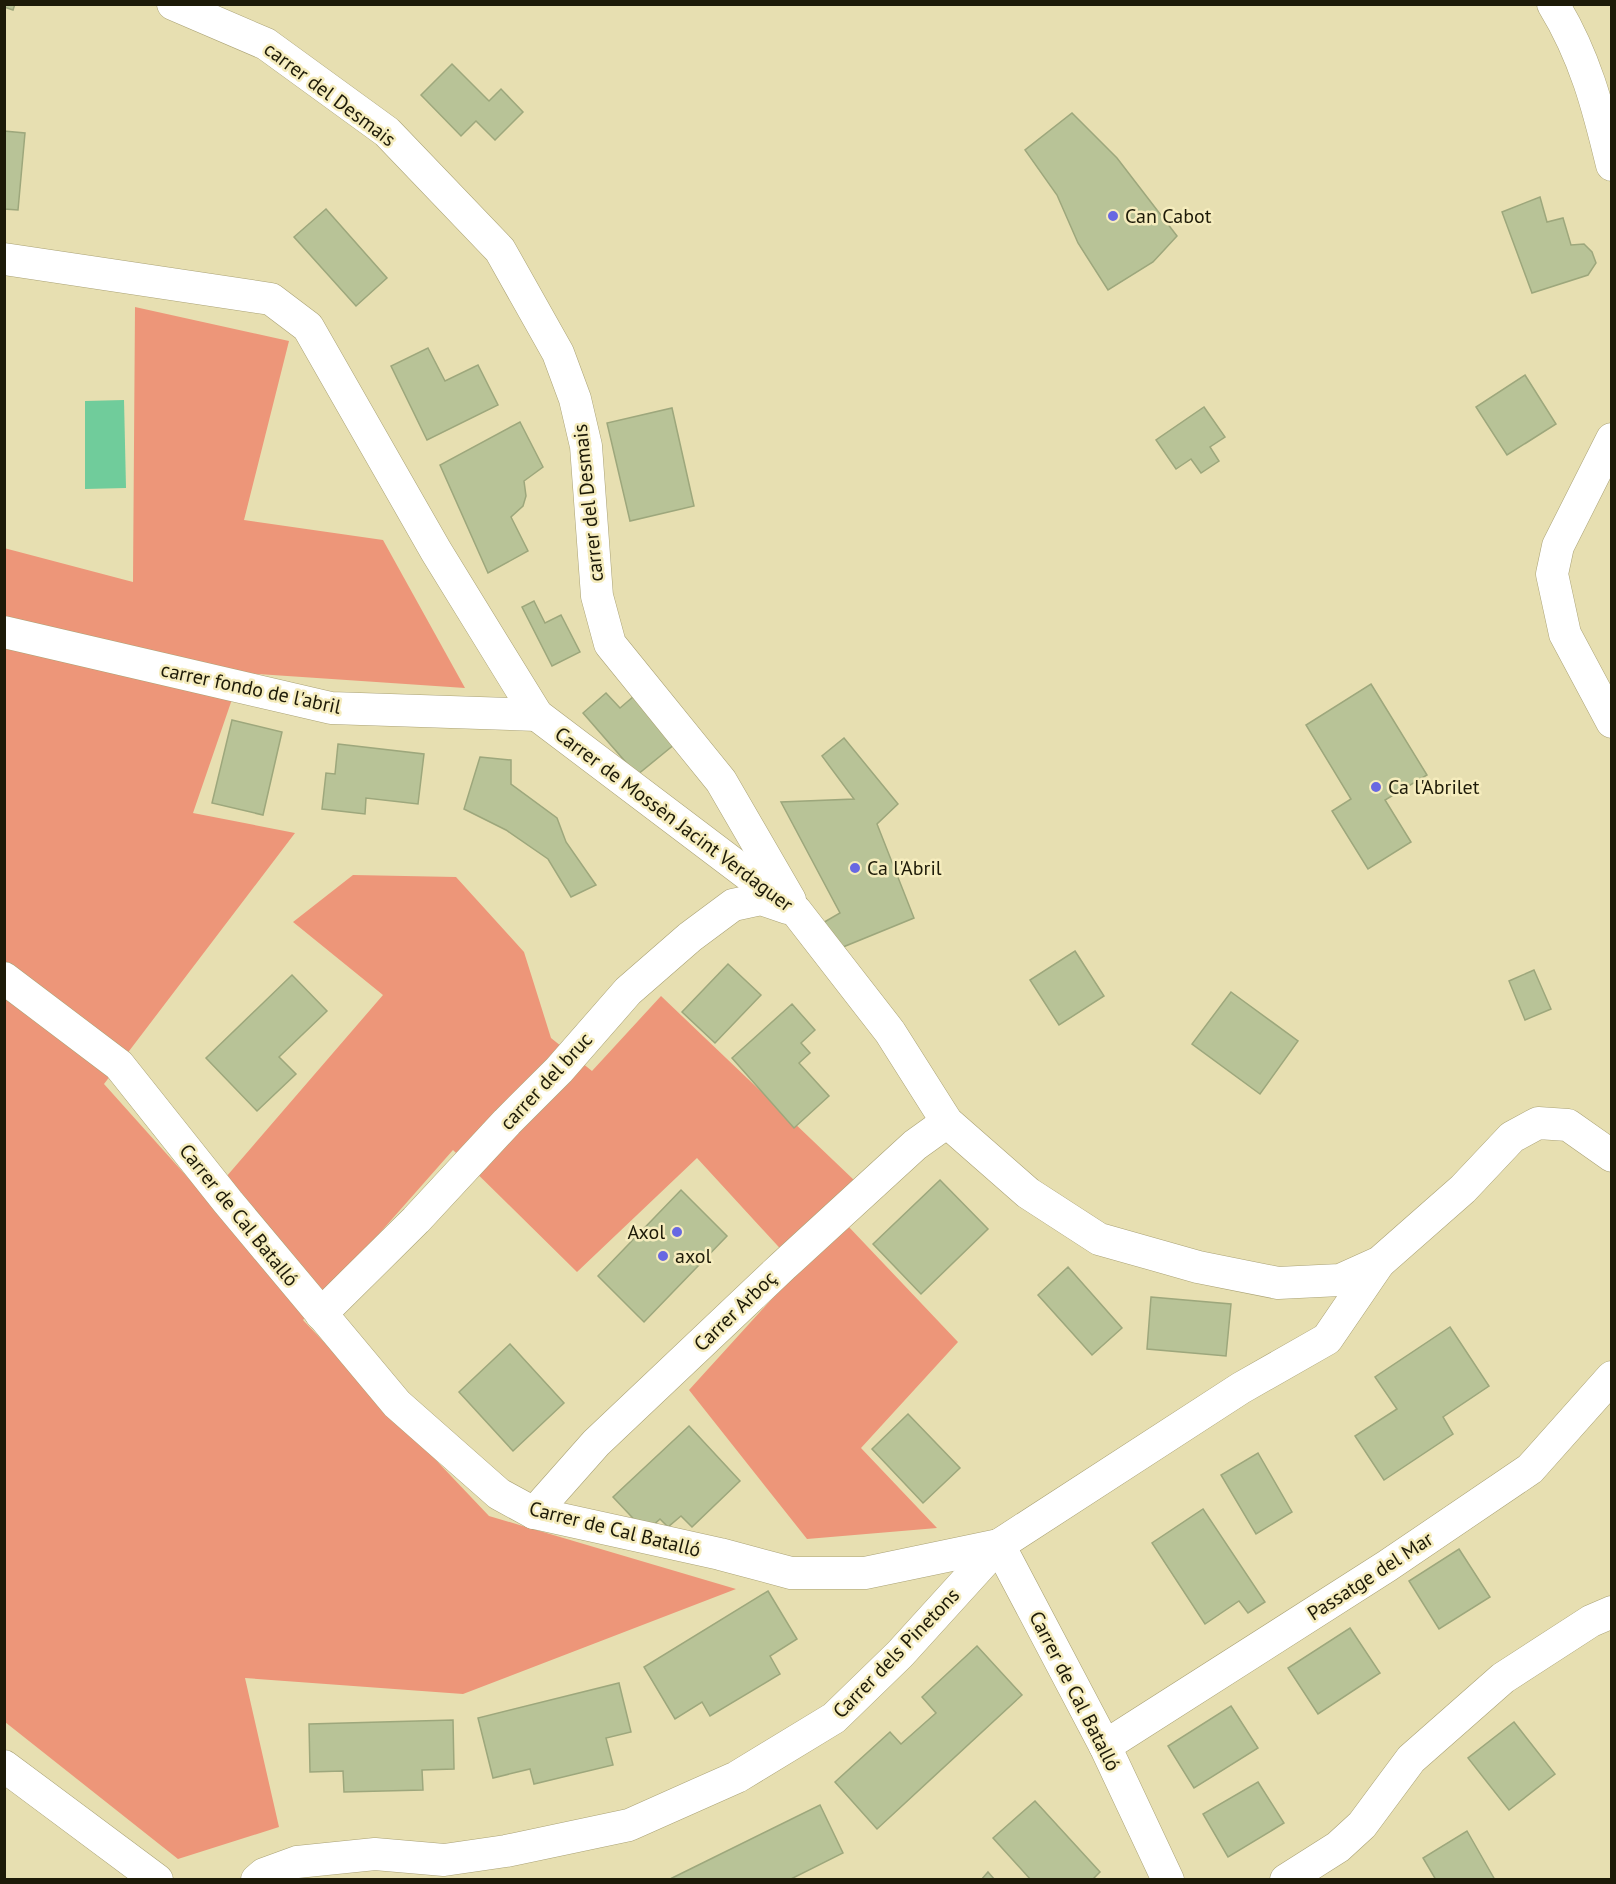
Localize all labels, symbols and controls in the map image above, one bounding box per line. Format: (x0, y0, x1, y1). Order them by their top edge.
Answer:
street label: carrer del Desmais (259, 36, 401, 152)
place label: Can Cabot (1125, 203, 1212, 229)
marker: Can Cabot (1106, 209, 1120, 223)
street label: carrer del Desmais (567, 423, 609, 583)
street label: carrer fondo de l'abril (159, 656, 344, 720)
street label: Carrer de Mossèn Jacint Verdaguer (550, 721, 799, 917)
place label: Ca l'Abrilet (1388, 774, 1480, 800)
marker: Ca l'Abrilet (1369, 780, 1383, 794)
place label: Ca l'Abril (867, 855, 942, 881)
marker: Ca l'Abril (848, 861, 862, 875)
street label: carrer del bruc (494, 1027, 598, 1135)
street label: Carrer de Cal Batalló (174, 1138, 304, 1292)
place label: Axol (628, 1219, 665, 1245)
marker: Axol (670, 1225, 684, 1239)
place label: axol (675, 1243, 711, 1269)
marker: axol (656, 1249, 670, 1263)
street label: Carrer Arboç (688, 1265, 782, 1357)
street label: Carrer de Cal Batalló (526, 1495, 704, 1563)
street label: Passatge del Mar (1302, 1526, 1438, 1626)
street label: Carrer dels Pinetons (827, 1582, 965, 1724)
street label: Carrer de Cal Batalló (1023, 1607, 1127, 1775)

